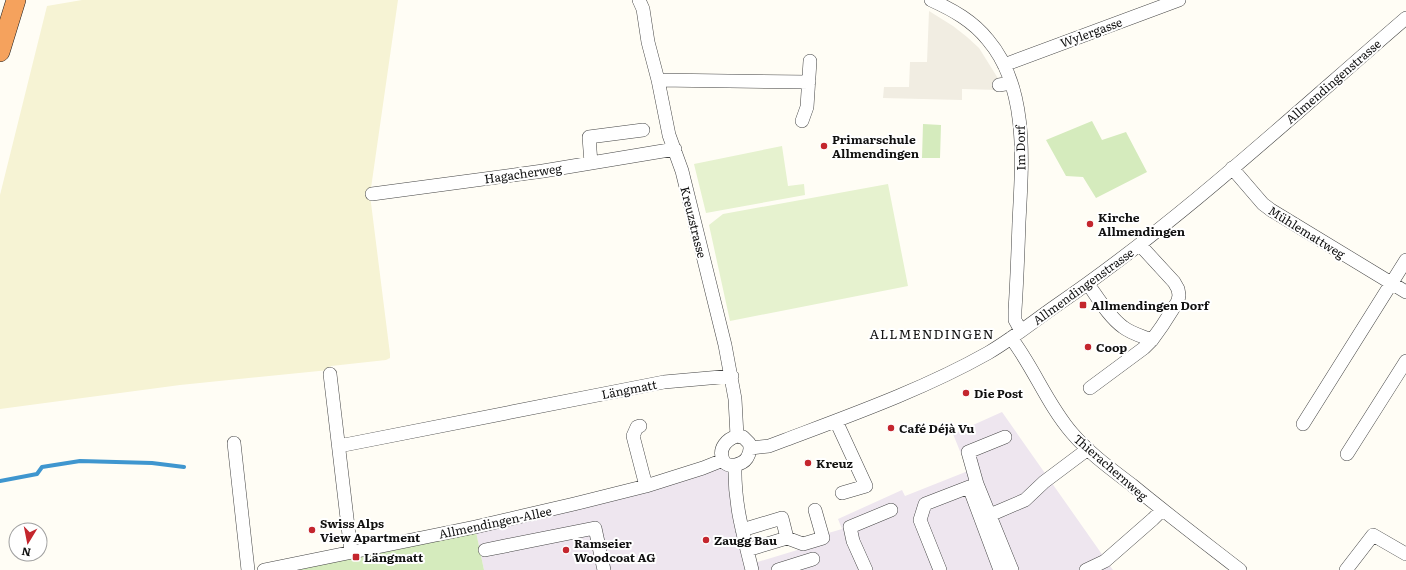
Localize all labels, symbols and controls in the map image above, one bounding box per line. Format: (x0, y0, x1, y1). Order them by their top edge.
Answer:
street label: Wylergasse (1057, 12, 1125, 52)
street label: Allmendingenstrasse (1281, 35, 1385, 127)
street label: Im Dorf (1011, 124, 1029, 171)
place label: Primarschule Allmendingen (832, 130, 920, 162)
marker: Primarschule Allmendingen (819, 141, 829, 151)
street label: Hagacherweg (483, 159, 563, 187)
street label: Kreuzstrasse (676, 184, 712, 260)
street label: Mühlemattweg (1265, 201, 1349, 263)
place label: Kirche Allmendingen (1098, 208, 1186, 240)
marker: Kirche Allmendingen (1085, 219, 1095, 229)
street label: Allmendingenstrasse (1029, 243, 1137, 329)
place label: Allmendingen Dorf (1091, 296, 1211, 314)
marker: Allmendingen Dorf (1078, 300, 1088, 310)
district label: ALLMENDINGEN (870, 324, 994, 343)
place label: Coop (1096, 338, 1127, 356)
marker: Coop (1083, 342, 1093, 352)
street label: Längmatt (600, 375, 658, 403)
place label: Die Post (974, 384, 1024, 402)
marker: Die Post (961, 388, 971, 398)
place label: Café Déjà Vu (899, 419, 974, 437)
marker: Café Déjà Vu (886, 423, 896, 433)
street label: Thierachernweg (1070, 430, 1152, 505)
place label: Kreuz (816, 454, 854, 472)
marker: Kreuz (803, 458, 813, 468)
street label: Allmendingen-Allee (437, 501, 553, 543)
place label: Swiss Alps View Apartment (320, 514, 421, 546)
north arrow (8, 522, 48, 562)
marker: Swiss Alps View Apartment (307, 525, 317, 535)
place label: Zaugg Bau (714, 531, 777, 549)
place label: Ramseier Woodcoat AG (574, 534, 655, 566)
marker: Zaugg Bau (701, 535, 711, 545)
text: N (20, 544, 32, 562)
marker: Ramseier Woodcoat AG (561, 545, 571, 555)
place label: Längmatt (364, 548, 424, 566)
marker: Längmatt (351, 552, 361, 562)

